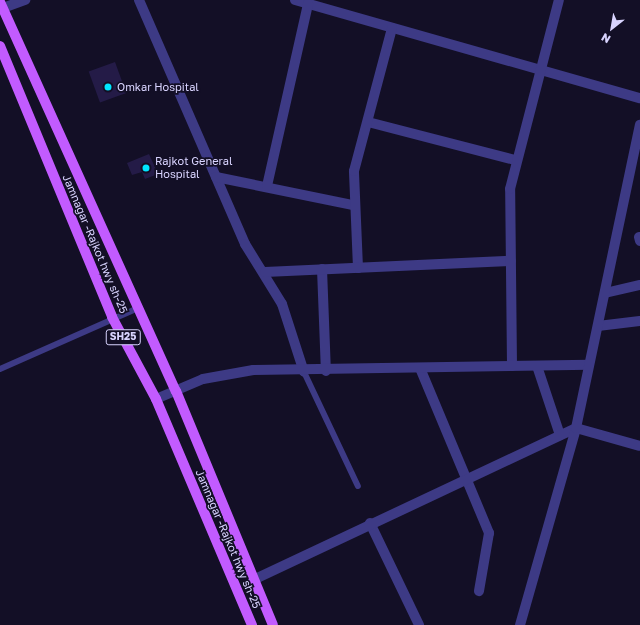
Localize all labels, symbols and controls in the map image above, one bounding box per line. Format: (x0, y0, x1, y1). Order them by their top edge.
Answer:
north arrow (592, 8, 632, 48)
text: N (599, 31, 612, 46)
place label: Omkar Hospital (117, 80, 199, 94)
marker: Omkar Hospital (102, 81, 114, 93)
place label: Rajkot General Hospital (155, 155, 232, 181)
marker: Rajkot General Hospital (140, 162, 152, 174)
street label: Jamnagar -Rajkot hwy sh-25 (60, 173, 130, 315)
road number: SH25 (105, 329, 141, 345)
street label: Jamnagar -Rajkot hwy sh-25 (193, 468, 263, 610)

